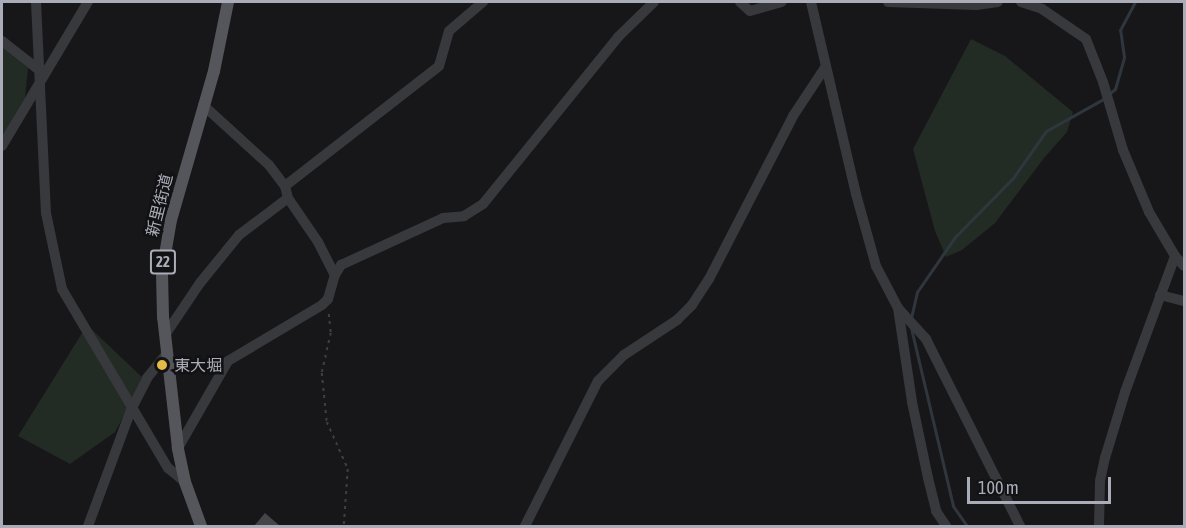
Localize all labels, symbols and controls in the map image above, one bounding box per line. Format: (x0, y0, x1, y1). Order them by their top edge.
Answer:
street label: 新里街道 (142, 172, 176, 238)
road number: 22 (150, 250, 176, 274)
place label: 東大堀 (174, 355, 222, 375)
marker: 東大堀 (155, 358, 169, 372)
scale bar (970, 465, 1114, 503)
text: 100 m (978, 477, 1019, 498)

